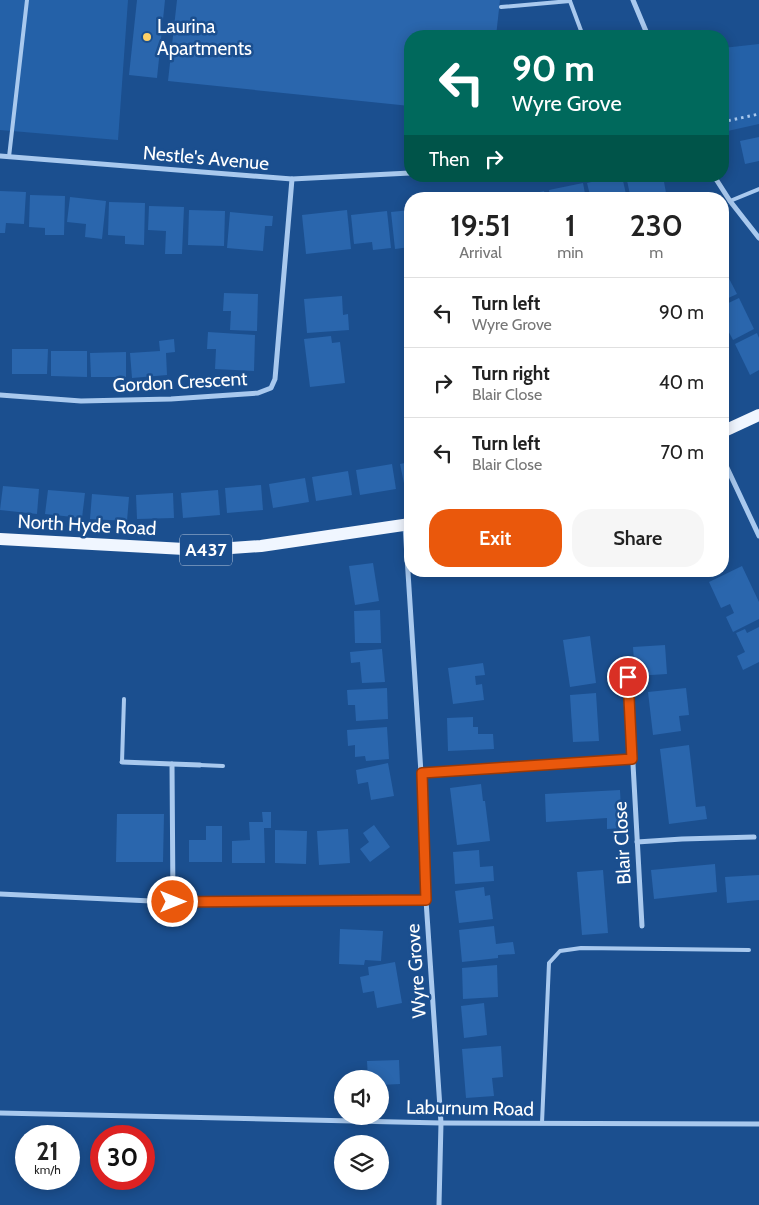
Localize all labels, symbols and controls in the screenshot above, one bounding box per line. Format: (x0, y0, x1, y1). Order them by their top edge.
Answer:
place label: Laurina Apartments (157, 15, 252, 60)
marker: Laurina Apartments (141, 31, 153, 43)
text: 90 m (512, 47, 595, 90)
icon: left (429, 50, 494, 115)
text: Wyre Grove (512, 90, 622, 117)
street label: Nestle's Avenue (142, 141, 270, 175)
icon: right (480, 145, 508, 173)
text: Then (429, 148, 470, 171)
text: 19:51 (450, 207, 511, 244)
text: 1 (565, 207, 576, 244)
text: 230 (630, 207, 683, 244)
text: Arrival (459, 243, 502, 262)
text: min (557, 243, 584, 262)
text: m (649, 243, 663, 262)
text: Turn left (472, 292, 540, 315)
icon: left (429, 299, 457, 327)
text: 90 m (659, 301, 704, 324)
text: Wyre Grove (472, 315, 552, 334)
text: Turn right (472, 362, 550, 385)
street label: Gordon Crescent (112, 367, 248, 397)
icon: right (429, 369, 457, 397)
text: 40 m (659, 371, 704, 394)
text: Blair Close (472, 385, 542, 404)
text: Turn left (472, 432, 540, 455)
icon: left (429, 439, 457, 467)
text: 70 m (660, 441, 704, 464)
text: Blair Close (472, 455, 542, 474)
button: Exit (429, 509, 562, 567)
button: Share (572, 509, 704, 567)
street label: North Hyde Road (17, 510, 157, 540)
road number: A437 (180, 534, 232, 566)
pin (607, 656, 649, 698)
icon: arrive (614, 663, 642, 691)
street label: Blair Close (608, 801, 636, 885)
position arrow (146, 875, 198, 927)
street label: Wyre Grove (401, 923, 431, 1019)
map controls (334, 1070, 389, 1190)
button: sound (334, 1070, 389, 1125)
street label: Laburnum Road (406, 1095, 534, 1121)
speed limit sign: 30 (90, 1125, 155, 1190)
button: layers (334, 1135, 389, 1190)
text: 21 (36, 1136, 59, 1166)
text: km/h (34, 1162, 61, 1177)

